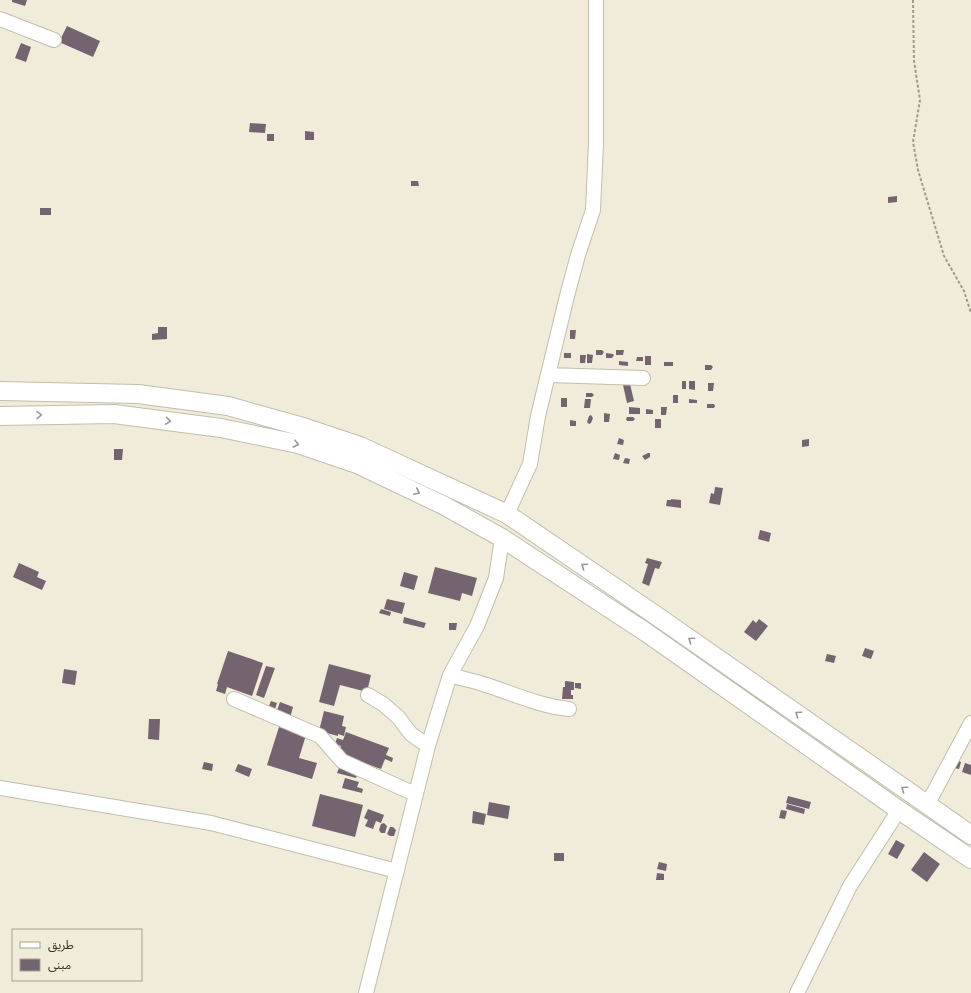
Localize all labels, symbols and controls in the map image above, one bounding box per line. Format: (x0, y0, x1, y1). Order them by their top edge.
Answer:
one-way arrow (36, 411, 42, 420)
one-way arrow (165, 416, 172, 425)
one-way arrow (293, 439, 300, 448)
one-way arrow (412, 487, 420, 495)
one-way arrow (581, 563, 588, 571)
one-way arrow (689, 638, 696, 645)
one-way arrow (795, 711, 802, 719)
one-way arrow (902, 787, 909, 794)
legend (12, 929, 142, 981)
text: طريق (48, 937, 74, 953)
text: مبنى (48, 957, 71, 972)

